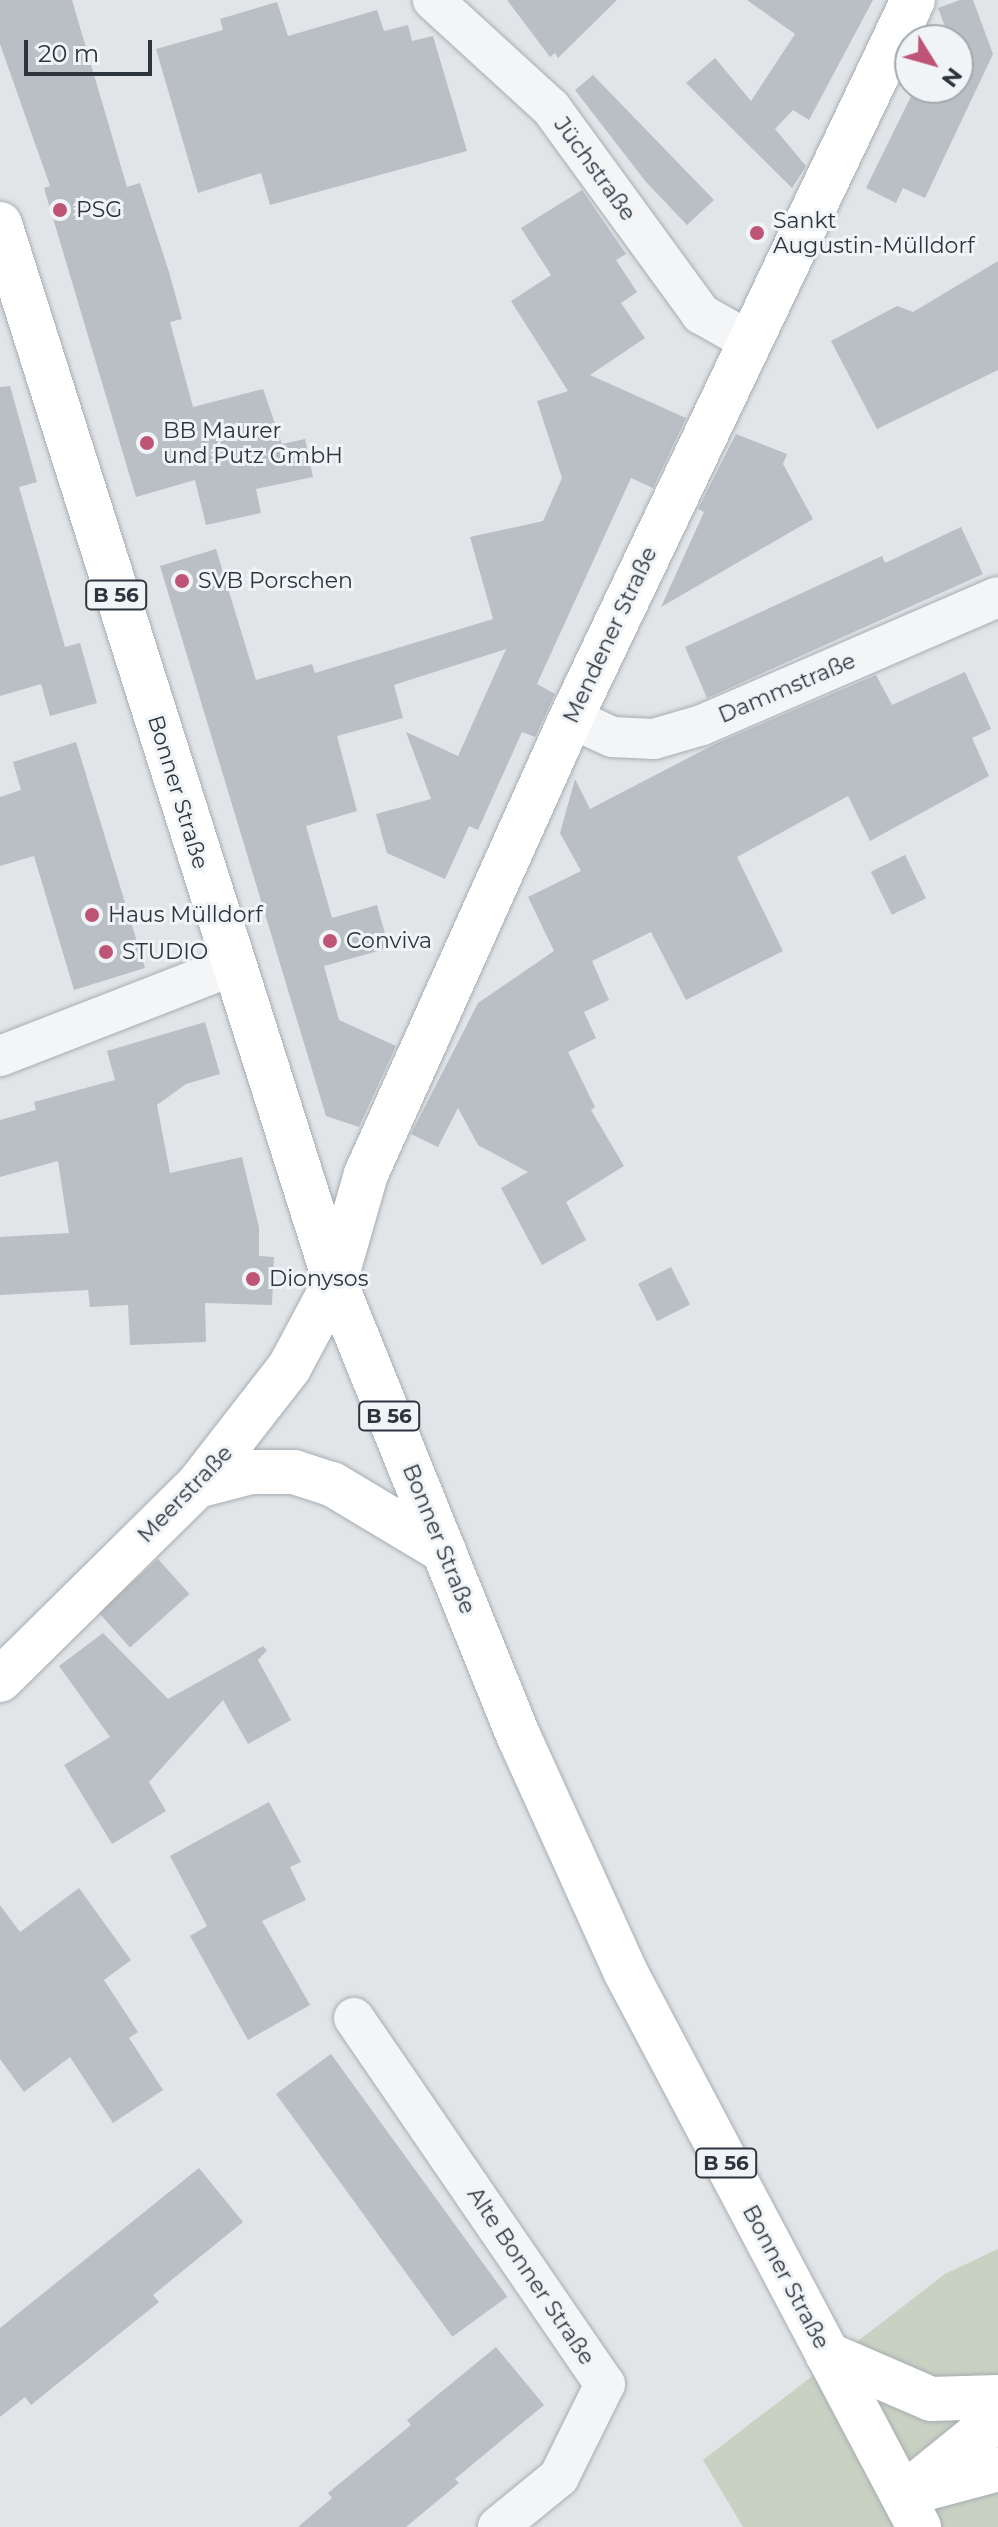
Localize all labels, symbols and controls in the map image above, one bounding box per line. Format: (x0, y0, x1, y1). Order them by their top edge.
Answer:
scale bar (28, 24, 156, 74)
north arrow (894, 24, 974, 104)
text: 20 m (38, 39, 99, 68)
text: N (936, 62, 968, 93)
street label: Jüchstraße (549, 112, 641, 226)
place label: PSG (76, 197, 122, 223)
marker: PSG (51, 201, 69, 219)
place label: Sankt Augustin-Mülldorf (773, 207, 975, 258)
marker: Sankt Augustin-Mülldorf (748, 224, 766, 242)
place label: BB Maurer und Putz GmbH (163, 417, 343, 468)
marker: BB Maurer und Putz GmbH (138, 434, 156, 452)
street label: Mendener Straße (558, 543, 662, 727)
place label: SVB Porschen (198, 568, 353, 594)
marker: SVB Porschen (173, 572, 191, 590)
road number: B 56 (84, 579, 148, 611)
street label: Dammstraße (714, 647, 860, 729)
street label: Bonner Straße (142, 712, 214, 872)
place label: Haus Mülldorf (108, 902, 263, 928)
marker: Haus Mülldorf (83, 906, 101, 924)
place label: Conviva (346, 928, 432, 954)
marker: Conviva (321, 932, 339, 950)
place label: STUDIO (122, 939, 208, 965)
marker: STUDIO (97, 943, 115, 961)
place label: Dionysos (269, 1266, 368, 1292)
marker: Dionysos (244, 1270, 262, 1288)
road number: B 56 (357, 1400, 421, 1432)
street label: Meerstraße (132, 1440, 238, 1548)
street label: Bonner Straße (397, 1460, 481, 1618)
road number: B 56 (694, 2147, 758, 2179)
street label: Alte Bonner Straße (462, 2182, 600, 2370)
street label: Bonner Straße (737, 2200, 835, 2354)

